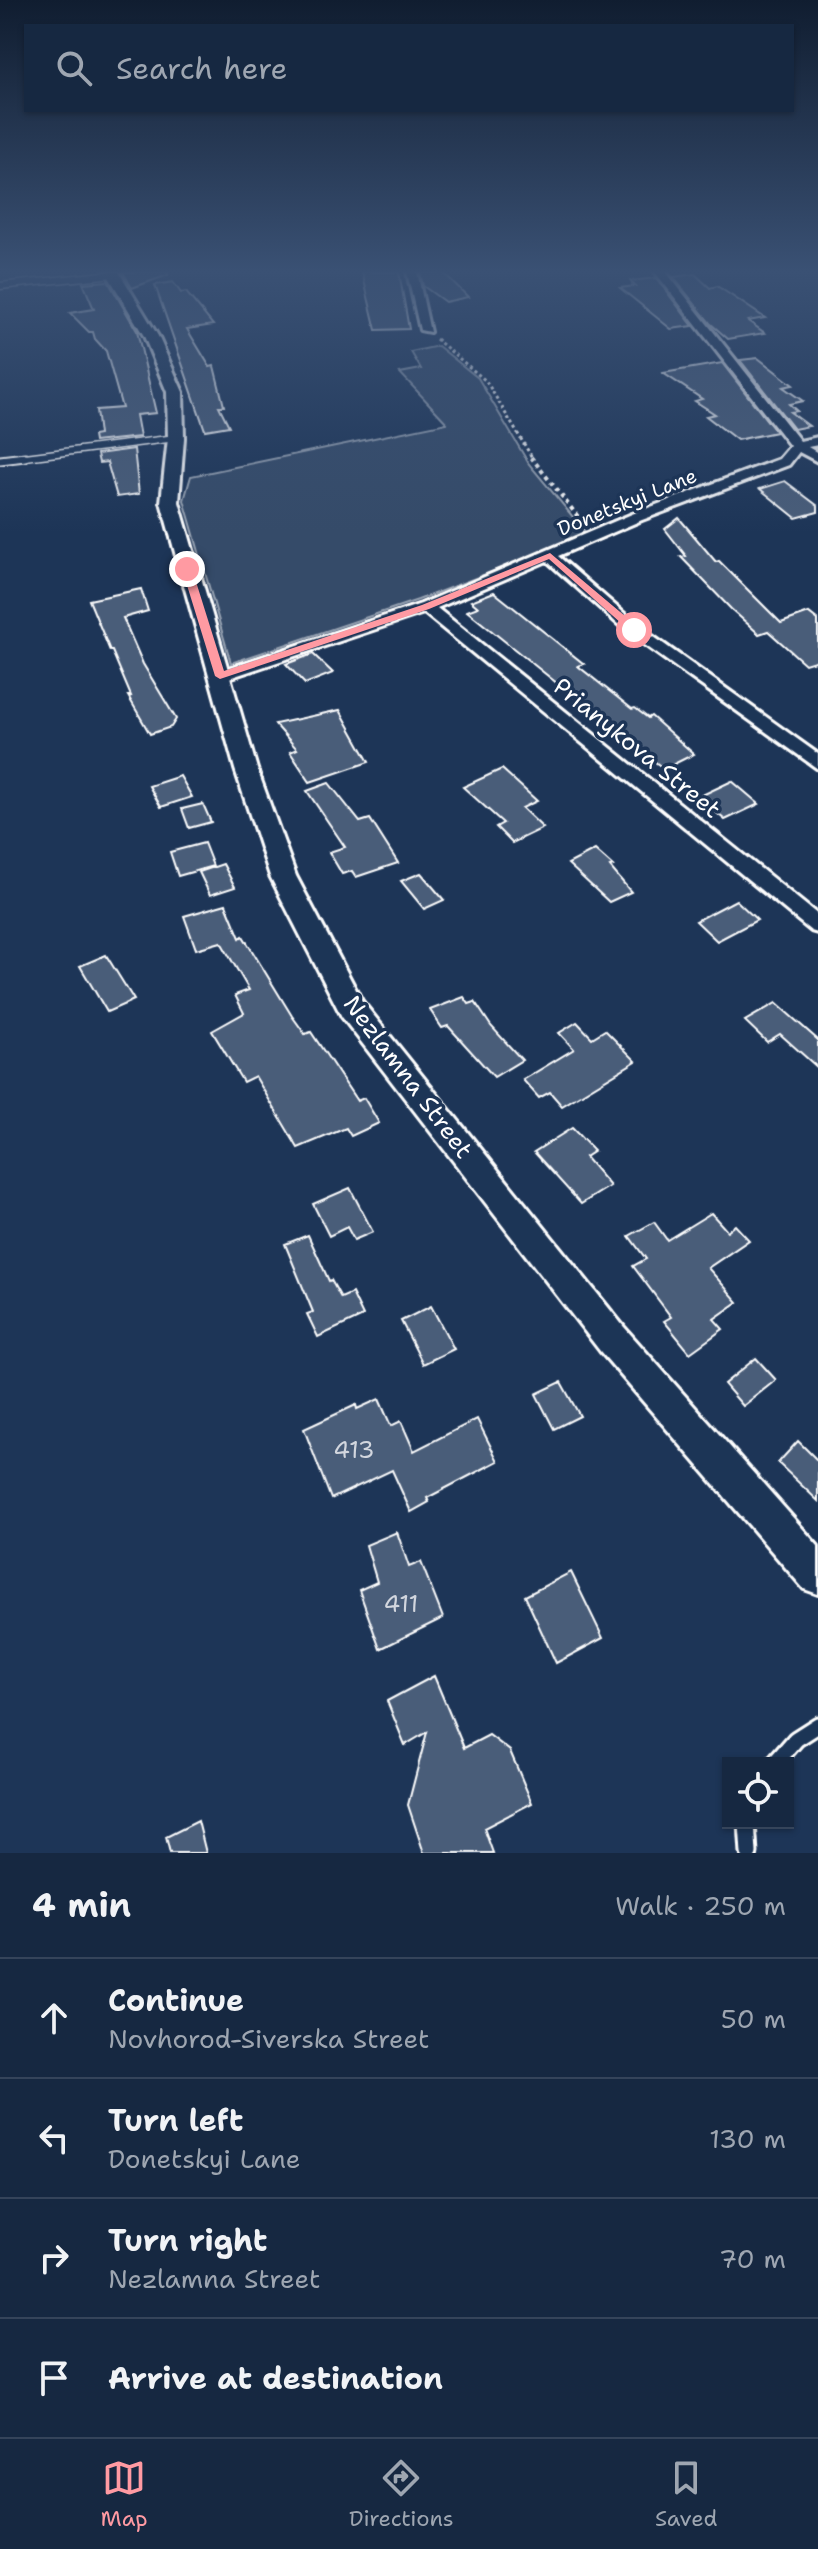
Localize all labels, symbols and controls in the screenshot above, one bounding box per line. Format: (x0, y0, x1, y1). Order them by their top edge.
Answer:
search box (24, 24, 794, 112)
icon: search (52, 46, 96, 90)
text: Search here (116, 48, 287, 89)
street label: Donetskyi Lane (553, 462, 701, 542)
route end (169, 551, 205, 587)
route start (616, 612, 652, 648)
street label: Prianykova Street (547, 671, 727, 825)
street label: Nezlamna Street (336, 989, 480, 1165)
house number: 413 (333, 1434, 375, 1466)
house number: 411 (384, 1588, 418, 1620)
map controls (722, 1757, 794, 1829)
button: locate (722, 1757, 794, 1829)
text: 4 min (32, 1882, 131, 1928)
text: Walk · 250 m (615, 1888, 786, 1923)
text: Continue (108, 1980, 244, 2021)
icon: ahead (32, 1996, 76, 2040)
text: 50 m (721, 2001, 786, 2036)
text: Novhorod-Siverska Street (108, 2021, 429, 2056)
text: Turn left (108, 2100, 243, 2141)
icon: left (32, 2116, 76, 2160)
text: 130 m (709, 2121, 786, 2156)
text: Donetskyi Lane (108, 2141, 300, 2176)
text: Turn right (108, 2220, 267, 2261)
icon: right (32, 2236, 76, 2280)
text: 70 m (719, 2241, 786, 2276)
text: Nezlamna Street (108, 2261, 320, 2296)
icon: arrive (32, 2356, 76, 2400)
text: Arrive at destination (108, 2358, 443, 2399)
tab: Map (101, 2456, 148, 2533)
tab: Directions (349, 2456, 454, 2533)
tab: Saved (655, 2456, 717, 2533)

